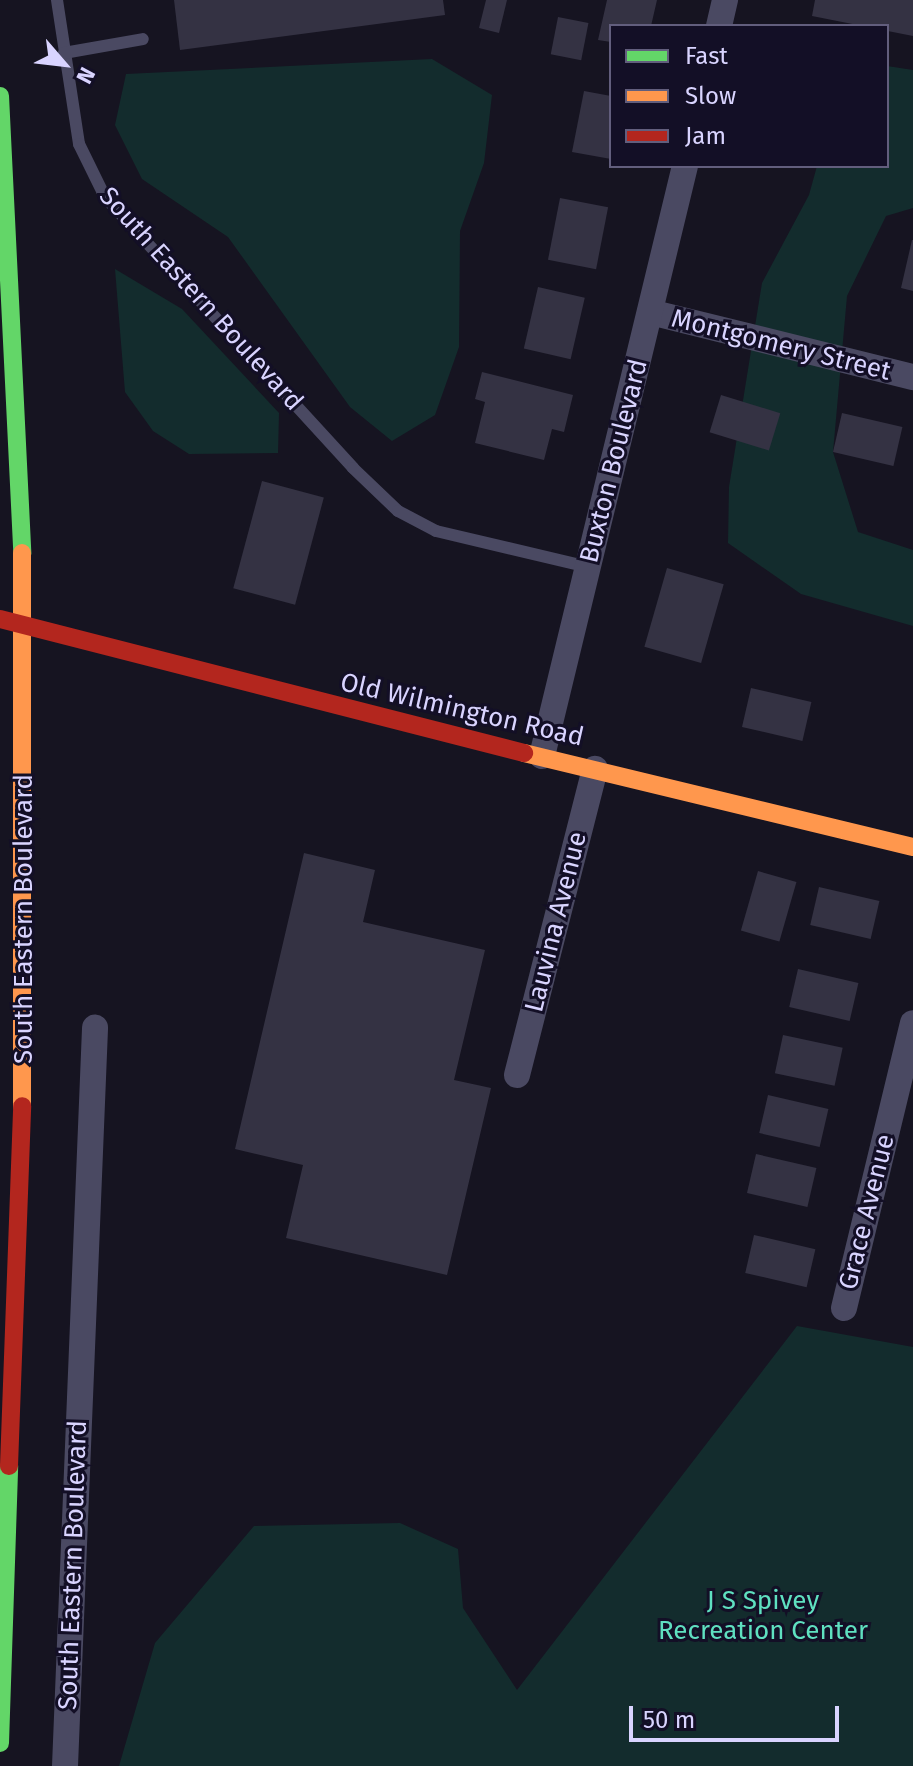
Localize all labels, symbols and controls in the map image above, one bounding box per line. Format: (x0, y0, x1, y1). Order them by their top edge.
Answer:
north arrow (24, 24, 104, 104)
legend (609, 24, 889, 168)
text: Fast (685, 42, 728, 70)
text: N (70, 63, 101, 88)
text: Slow (685, 82, 736, 110)
text: Jam (685, 122, 726, 150)
street label: South Eastern Boulevard (92, 181, 310, 417)
street label: Montgomery Street (668, 303, 894, 387)
street label: Buxton Boulevard (574, 356, 654, 566)
street label: Old Wilmington Road (337, 667, 587, 753)
street label: South Eastern Boulevard (8, 774, 40, 1064)
street label: Lauvina Avenue (519, 829, 593, 1015)
street label: Grace Avenue (833, 1131, 901, 1293)
street label: South Eastern Boulevard (52, 1420, 94, 1710)
park label: J S Spivey Recreation Center (658, 1585, 868, 1646)
scale bar (633, 1690, 843, 1740)
text: 50 m (643, 1706, 695, 1734)

